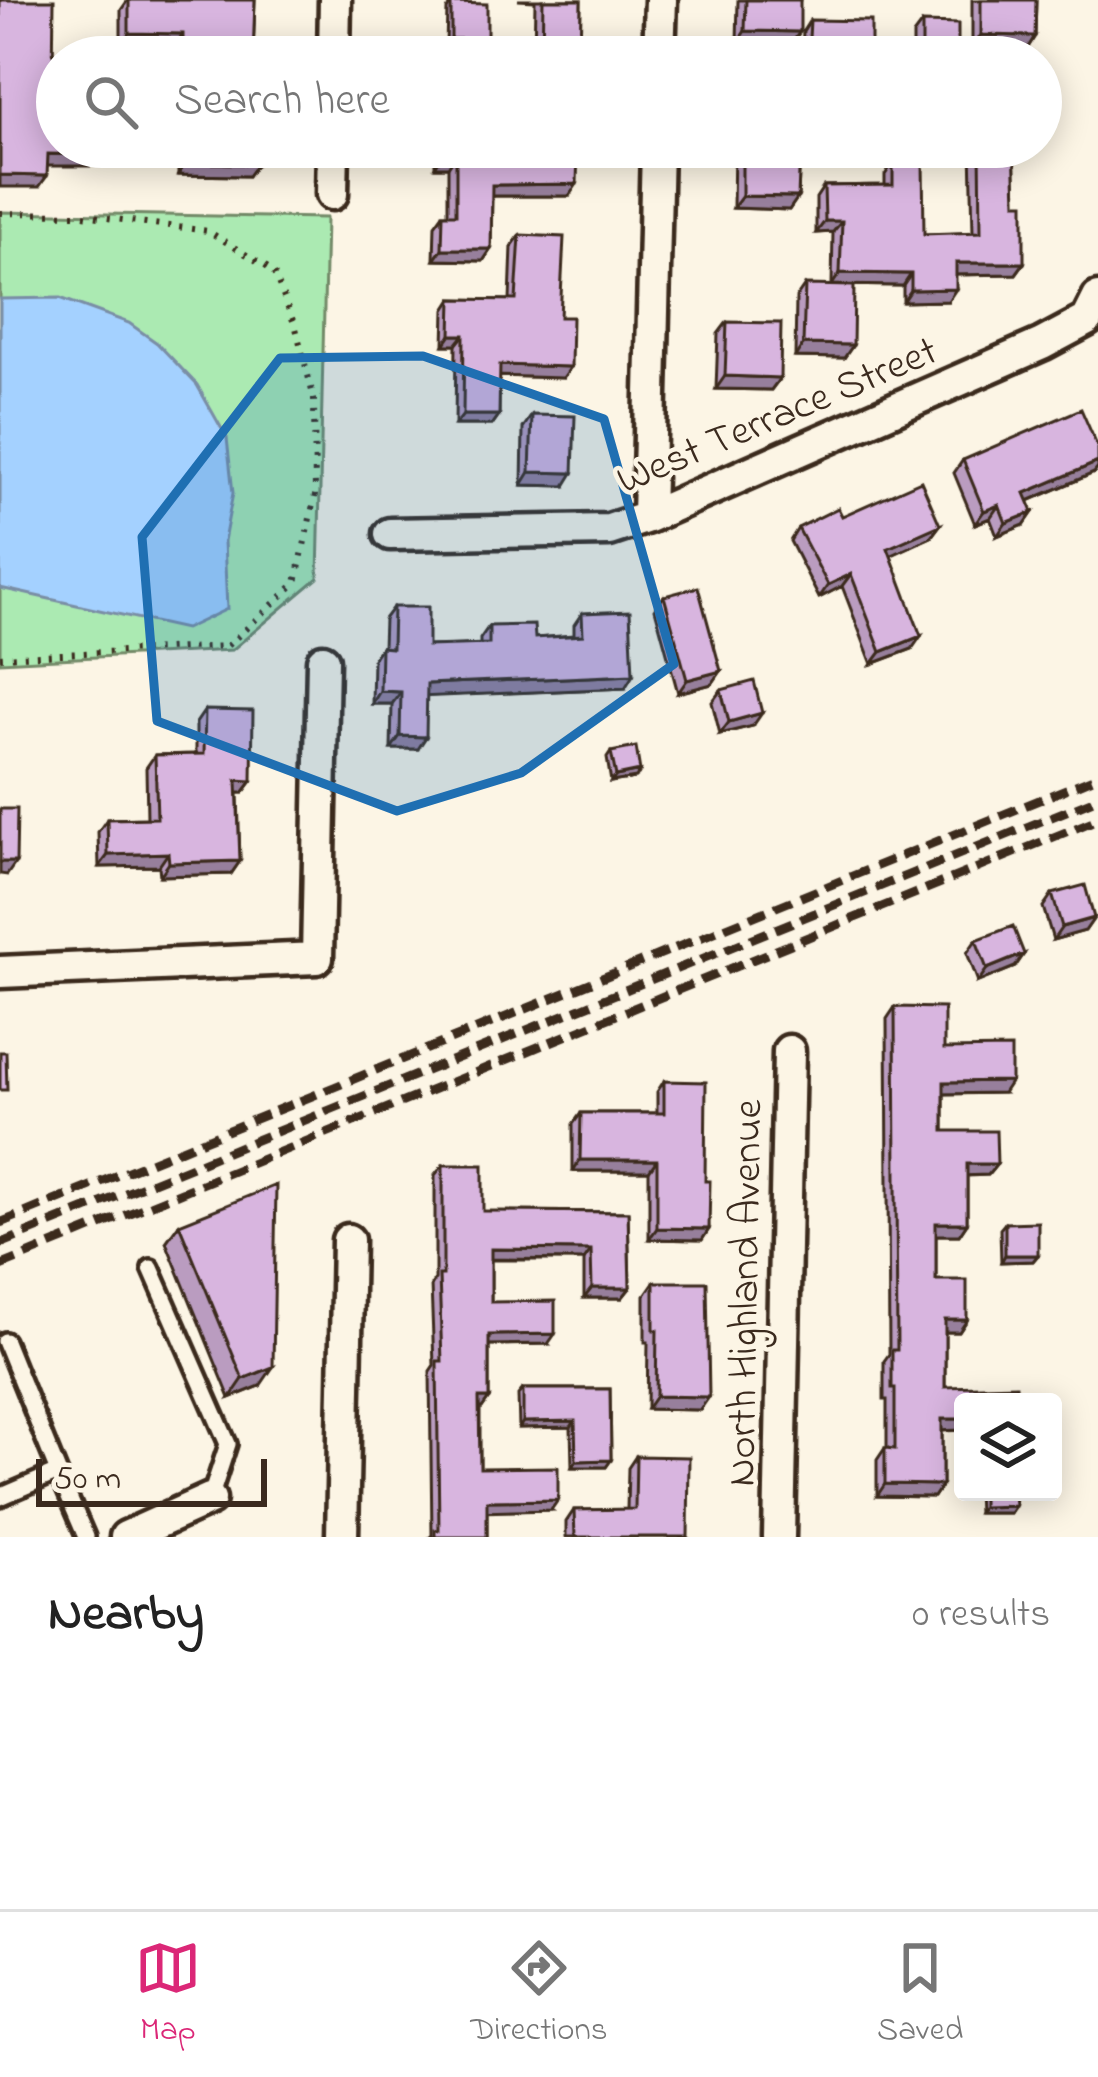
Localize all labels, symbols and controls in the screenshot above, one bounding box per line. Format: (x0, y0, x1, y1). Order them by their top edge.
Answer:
search box (36, 36, 1062, 168)
icon: search (78, 69, 144, 135)
text: Search here (174, 69, 390, 135)
street label: West Terrace Street (608, 322, 947, 512)
street label: North Highland Avenue (713, 1099, 780, 1487)
map controls (954, 1393, 1062, 1501)
button: layers (954, 1393, 1062, 1501)
scale bar (36, 1453, 267, 1506)
text: 50 m (54, 1456, 121, 1504)
text: Nearby (48, 1578, 204, 1653)
text: 0 results (912, 1587, 1050, 1644)
tab: Map (135, 1935, 201, 2055)
tab: Directions (470, 1935, 608, 2055)
tab: Saved (877, 1935, 963, 2055)

